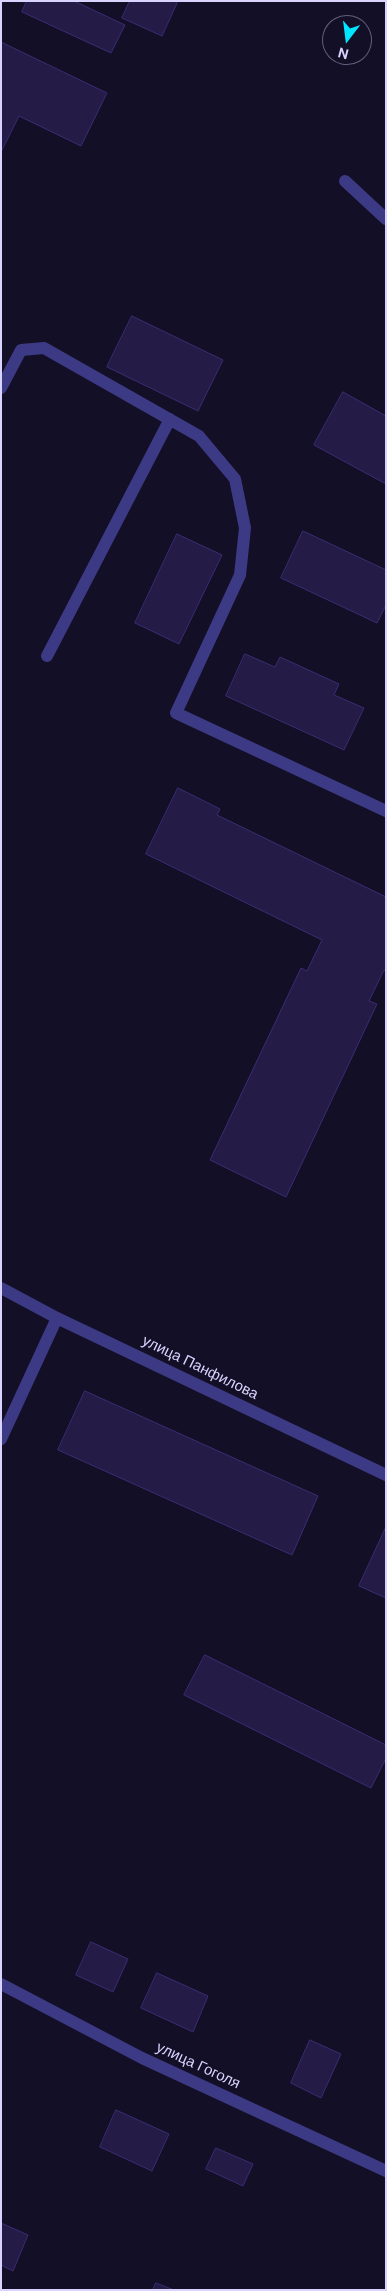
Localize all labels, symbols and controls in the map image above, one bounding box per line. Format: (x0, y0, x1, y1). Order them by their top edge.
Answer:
north arrow (322, 15, 372, 65)
text: N (336, 44, 351, 64)
street label: улица Панфилова (139, 1332, 261, 1404)
street label: улица Гоголя (153, 2039, 243, 2093)

